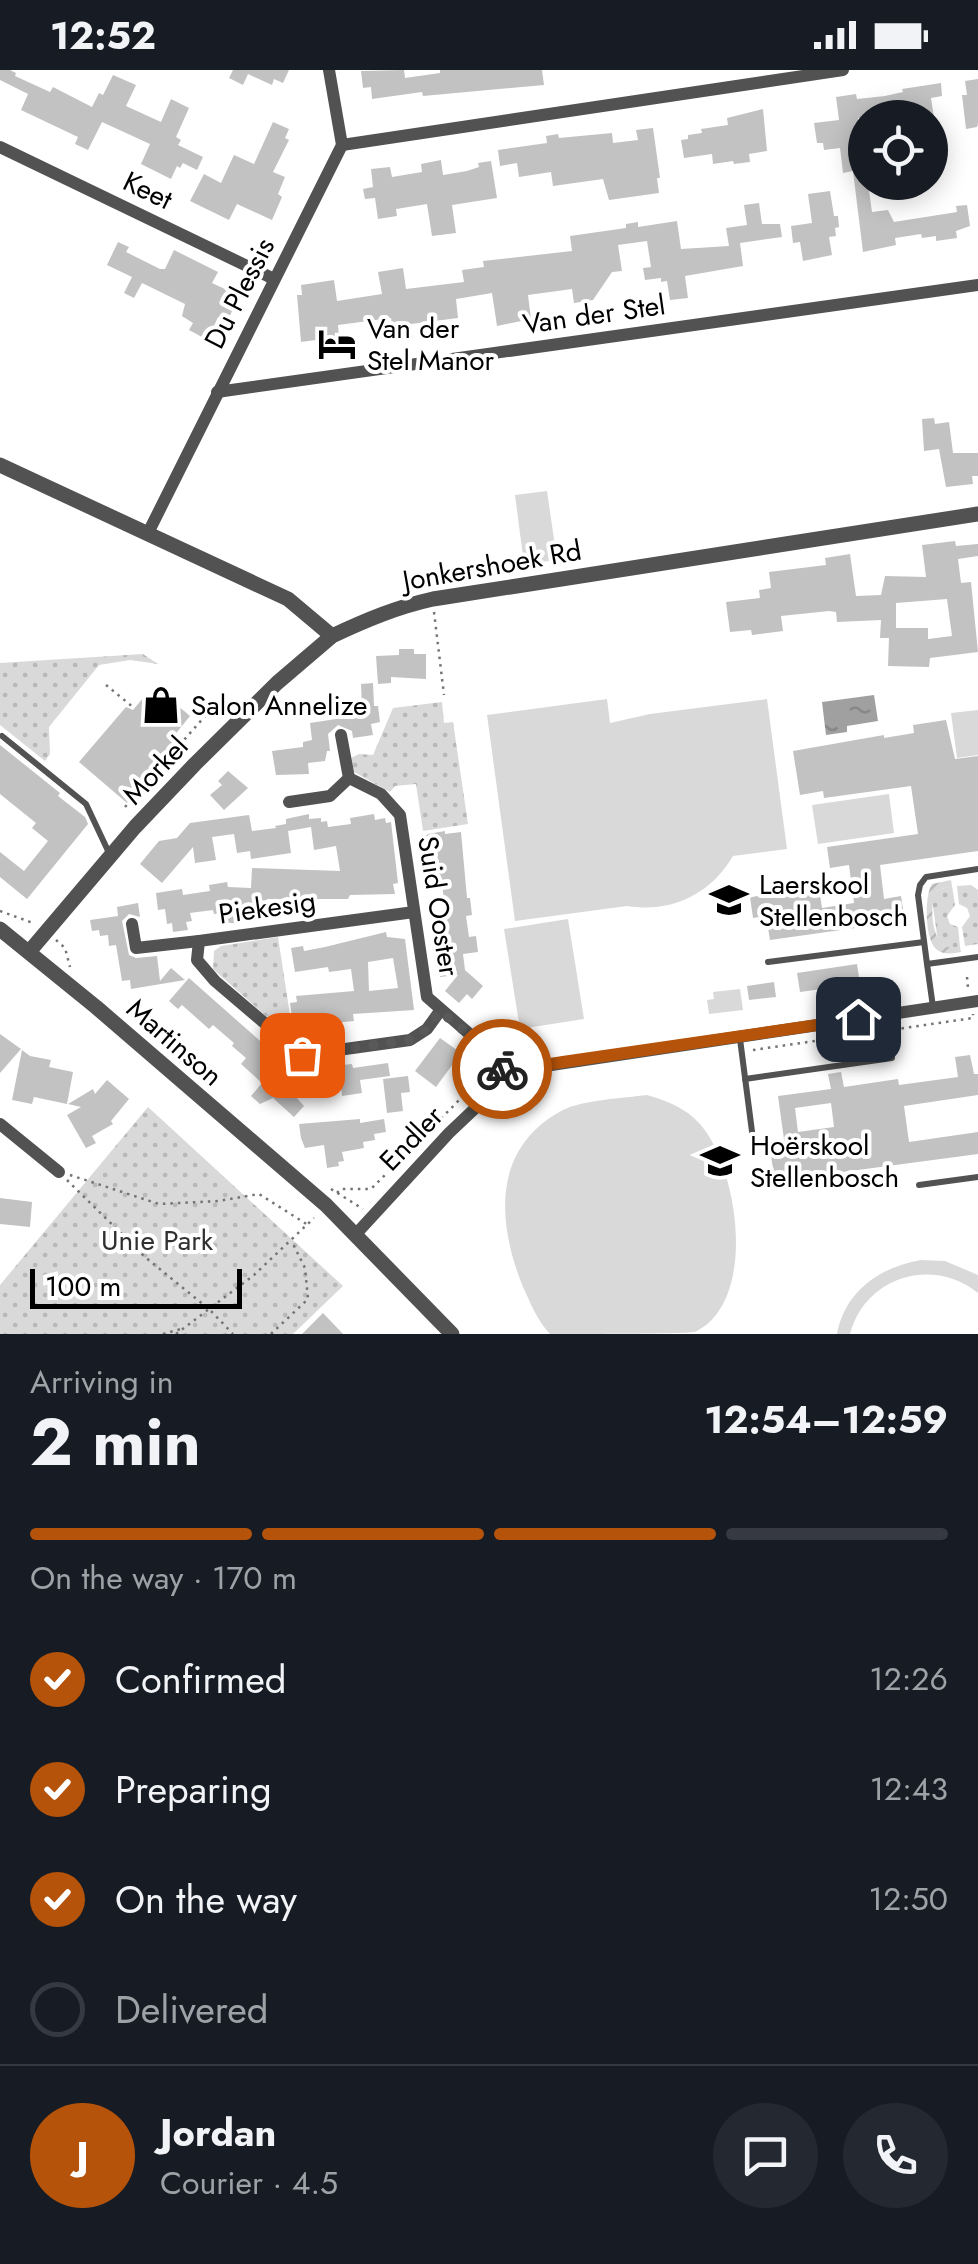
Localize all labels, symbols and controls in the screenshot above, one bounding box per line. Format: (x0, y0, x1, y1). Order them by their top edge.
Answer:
text: 12:52 (50, 8, 156, 63)
map controls (848, 100, 948, 200)
button: locate (848, 100, 948, 200)
street label: Keet (116, 161, 180, 220)
street label: Du Plessis (194, 231, 285, 356)
street label: Van der Stel (520, 284, 668, 345)
place label: Van der Stel Manor (367, 308, 494, 381)
hotel icon: Van der Stel Manor (316, 323, 358, 365)
street label: Jonkershoek Rd (396, 530, 585, 602)
shop icon: Salon Annelize (140, 684, 182, 726)
place label: Salon Annelize (191, 685, 368, 726)
street label: Morkel (113, 727, 198, 814)
street label: Suid Ooster (407, 833, 470, 979)
place label: Laerskool Stellenbosch (759, 864, 908, 937)
school or university icon: Laerskool Stellenbosch (708, 879, 750, 921)
street label: Piekesig (216, 880, 318, 935)
pin (816, 977, 901, 1062)
street label: Martinson (118, 989, 232, 1096)
icon: home (831, 992, 886, 1047)
pin (260, 1013, 345, 1098)
courier (452, 1019, 552, 1119)
icon: bag (275, 1028, 330, 1083)
icon: bike (475, 1042, 530, 1097)
street label: Endler (370, 1096, 453, 1180)
place label: Hoërskool Stellenbosch (750, 1125, 899, 1198)
school or university icon: Hoërskool Stellenbosch (699, 1140, 741, 1182)
park label: Unie Park (101, 1220, 214, 1261)
scale bar (30, 1264, 242, 1308)
text: 100 m (45, 1266, 121, 1307)
text: Arriving in (30, 1359, 174, 1405)
text: 12:54–12:59 (704, 1392, 948, 1447)
text: 2 min (30, 1395, 201, 1489)
text: On the way · 170 m (30, 1555, 297, 1601)
icon: check (30, 1652, 85, 1707)
text: Confirmed (115, 1652, 286, 1707)
text: 12:26 (869, 1656, 948, 1702)
icon: check (30, 1762, 85, 1817)
text: Preparing (115, 1762, 272, 1817)
text: 12:43 (870, 1766, 948, 1812)
icon: check (30, 1872, 85, 1927)
text: On the way (115, 1872, 297, 1927)
text: 12:50 (869, 1876, 948, 1922)
text: Delivered (115, 1982, 268, 2037)
button: chat (713, 2103, 818, 2208)
button: phone (843, 2103, 948, 2208)
text: Jordan (160, 2105, 276, 2160)
text: J (76, 2128, 89, 2183)
text: Courier · 4.5 (160, 2160, 338, 2206)

